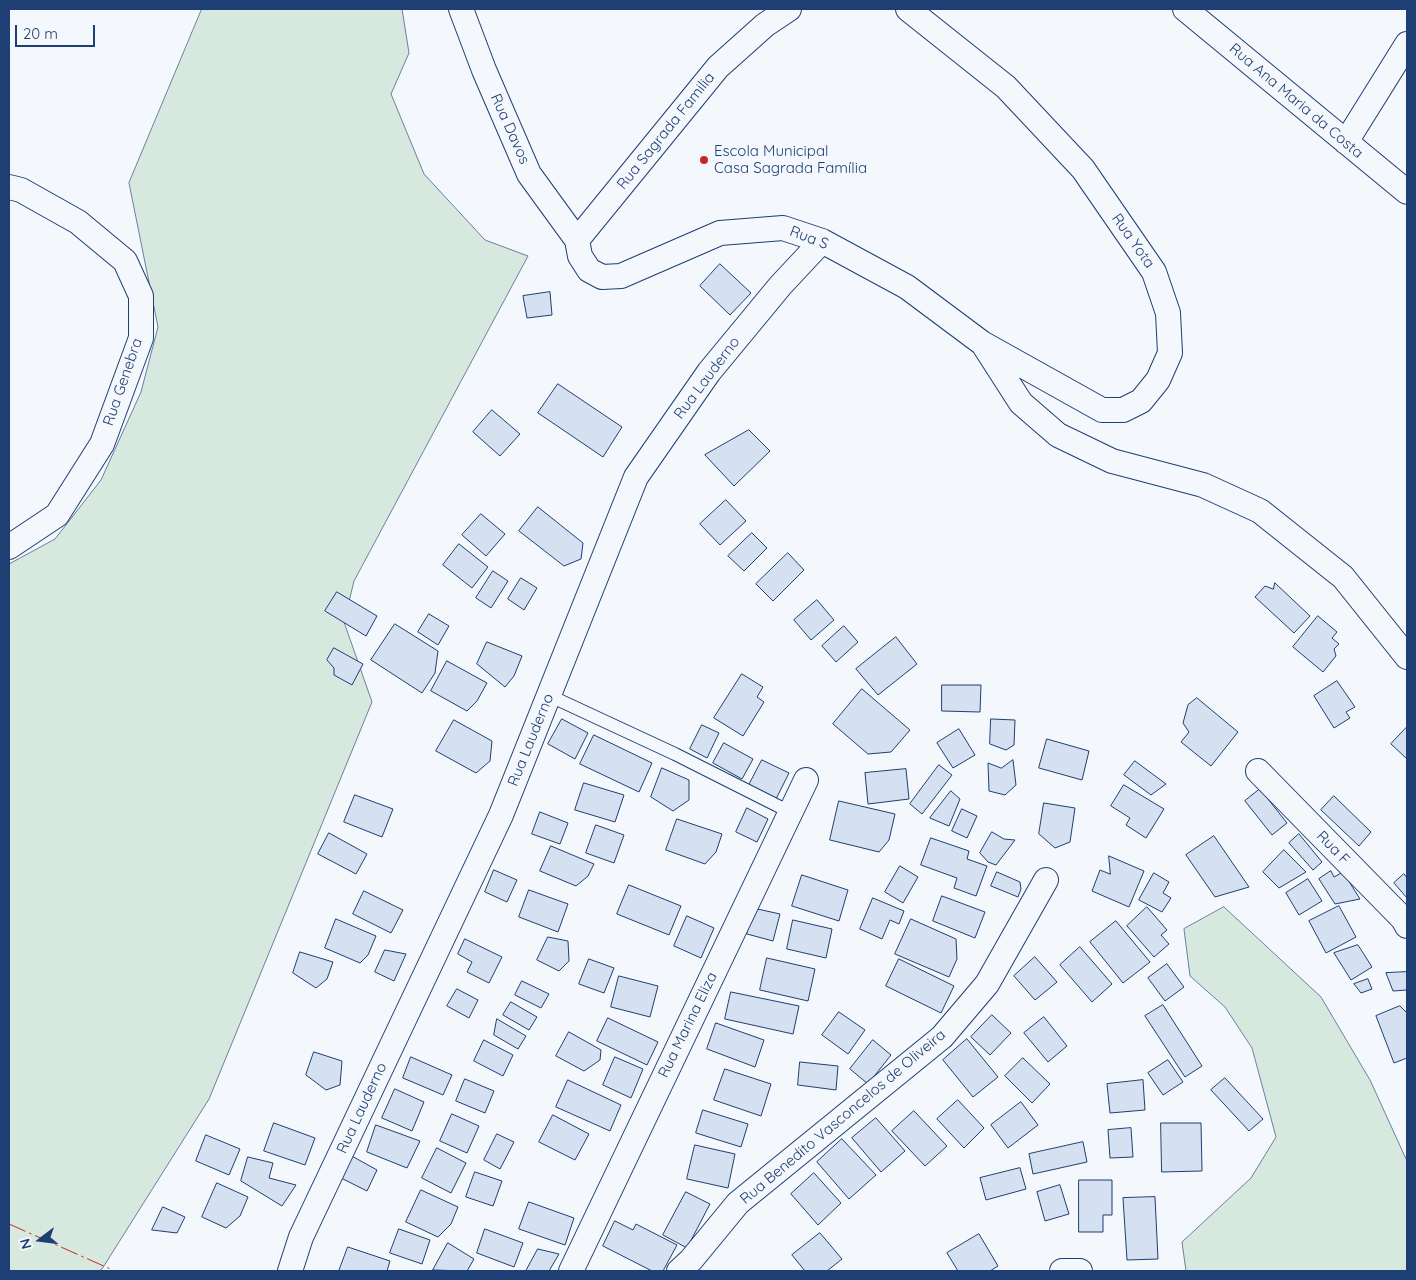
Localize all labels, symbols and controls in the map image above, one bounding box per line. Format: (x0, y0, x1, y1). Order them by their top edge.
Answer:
scale bar (18, 15, 98, 47)
text: 20 m (23, 24, 58, 43)
street label: Rua Ana Maria da Costa (1225, 40, 1367, 162)
street label: Rua Sagrada Familia (613, 69, 719, 193)
street label: Rua Davos (486, 91, 534, 167)
place label: Escola Municipal Casa Sagrada Família (714, 142, 867, 177)
marker: Escola Municipal Casa Sagrada Família (698, 154, 710, 166)
street label: Rua Yota (1108, 210, 1158, 272)
street label: Rua S (787, 222, 831, 254)
street label: Rua Lauderno (670, 333, 744, 423)
street label: Rua Genebra (100, 336, 146, 428)
street label: Rua Lauderno (504, 691, 558, 789)
street label: Rua F (1313, 827, 1353, 869)
street label: Rua Marina Eliza (655, 969, 721, 1081)
street label: Rua Benedito Vasconcelos de Oliveira (737, 1026, 949, 1208)
street label: Rua Lauderno (333, 1060, 391, 1156)
north arrow (15, 1215, 65, 1265)
text: N (15, 1237, 36, 1251)

